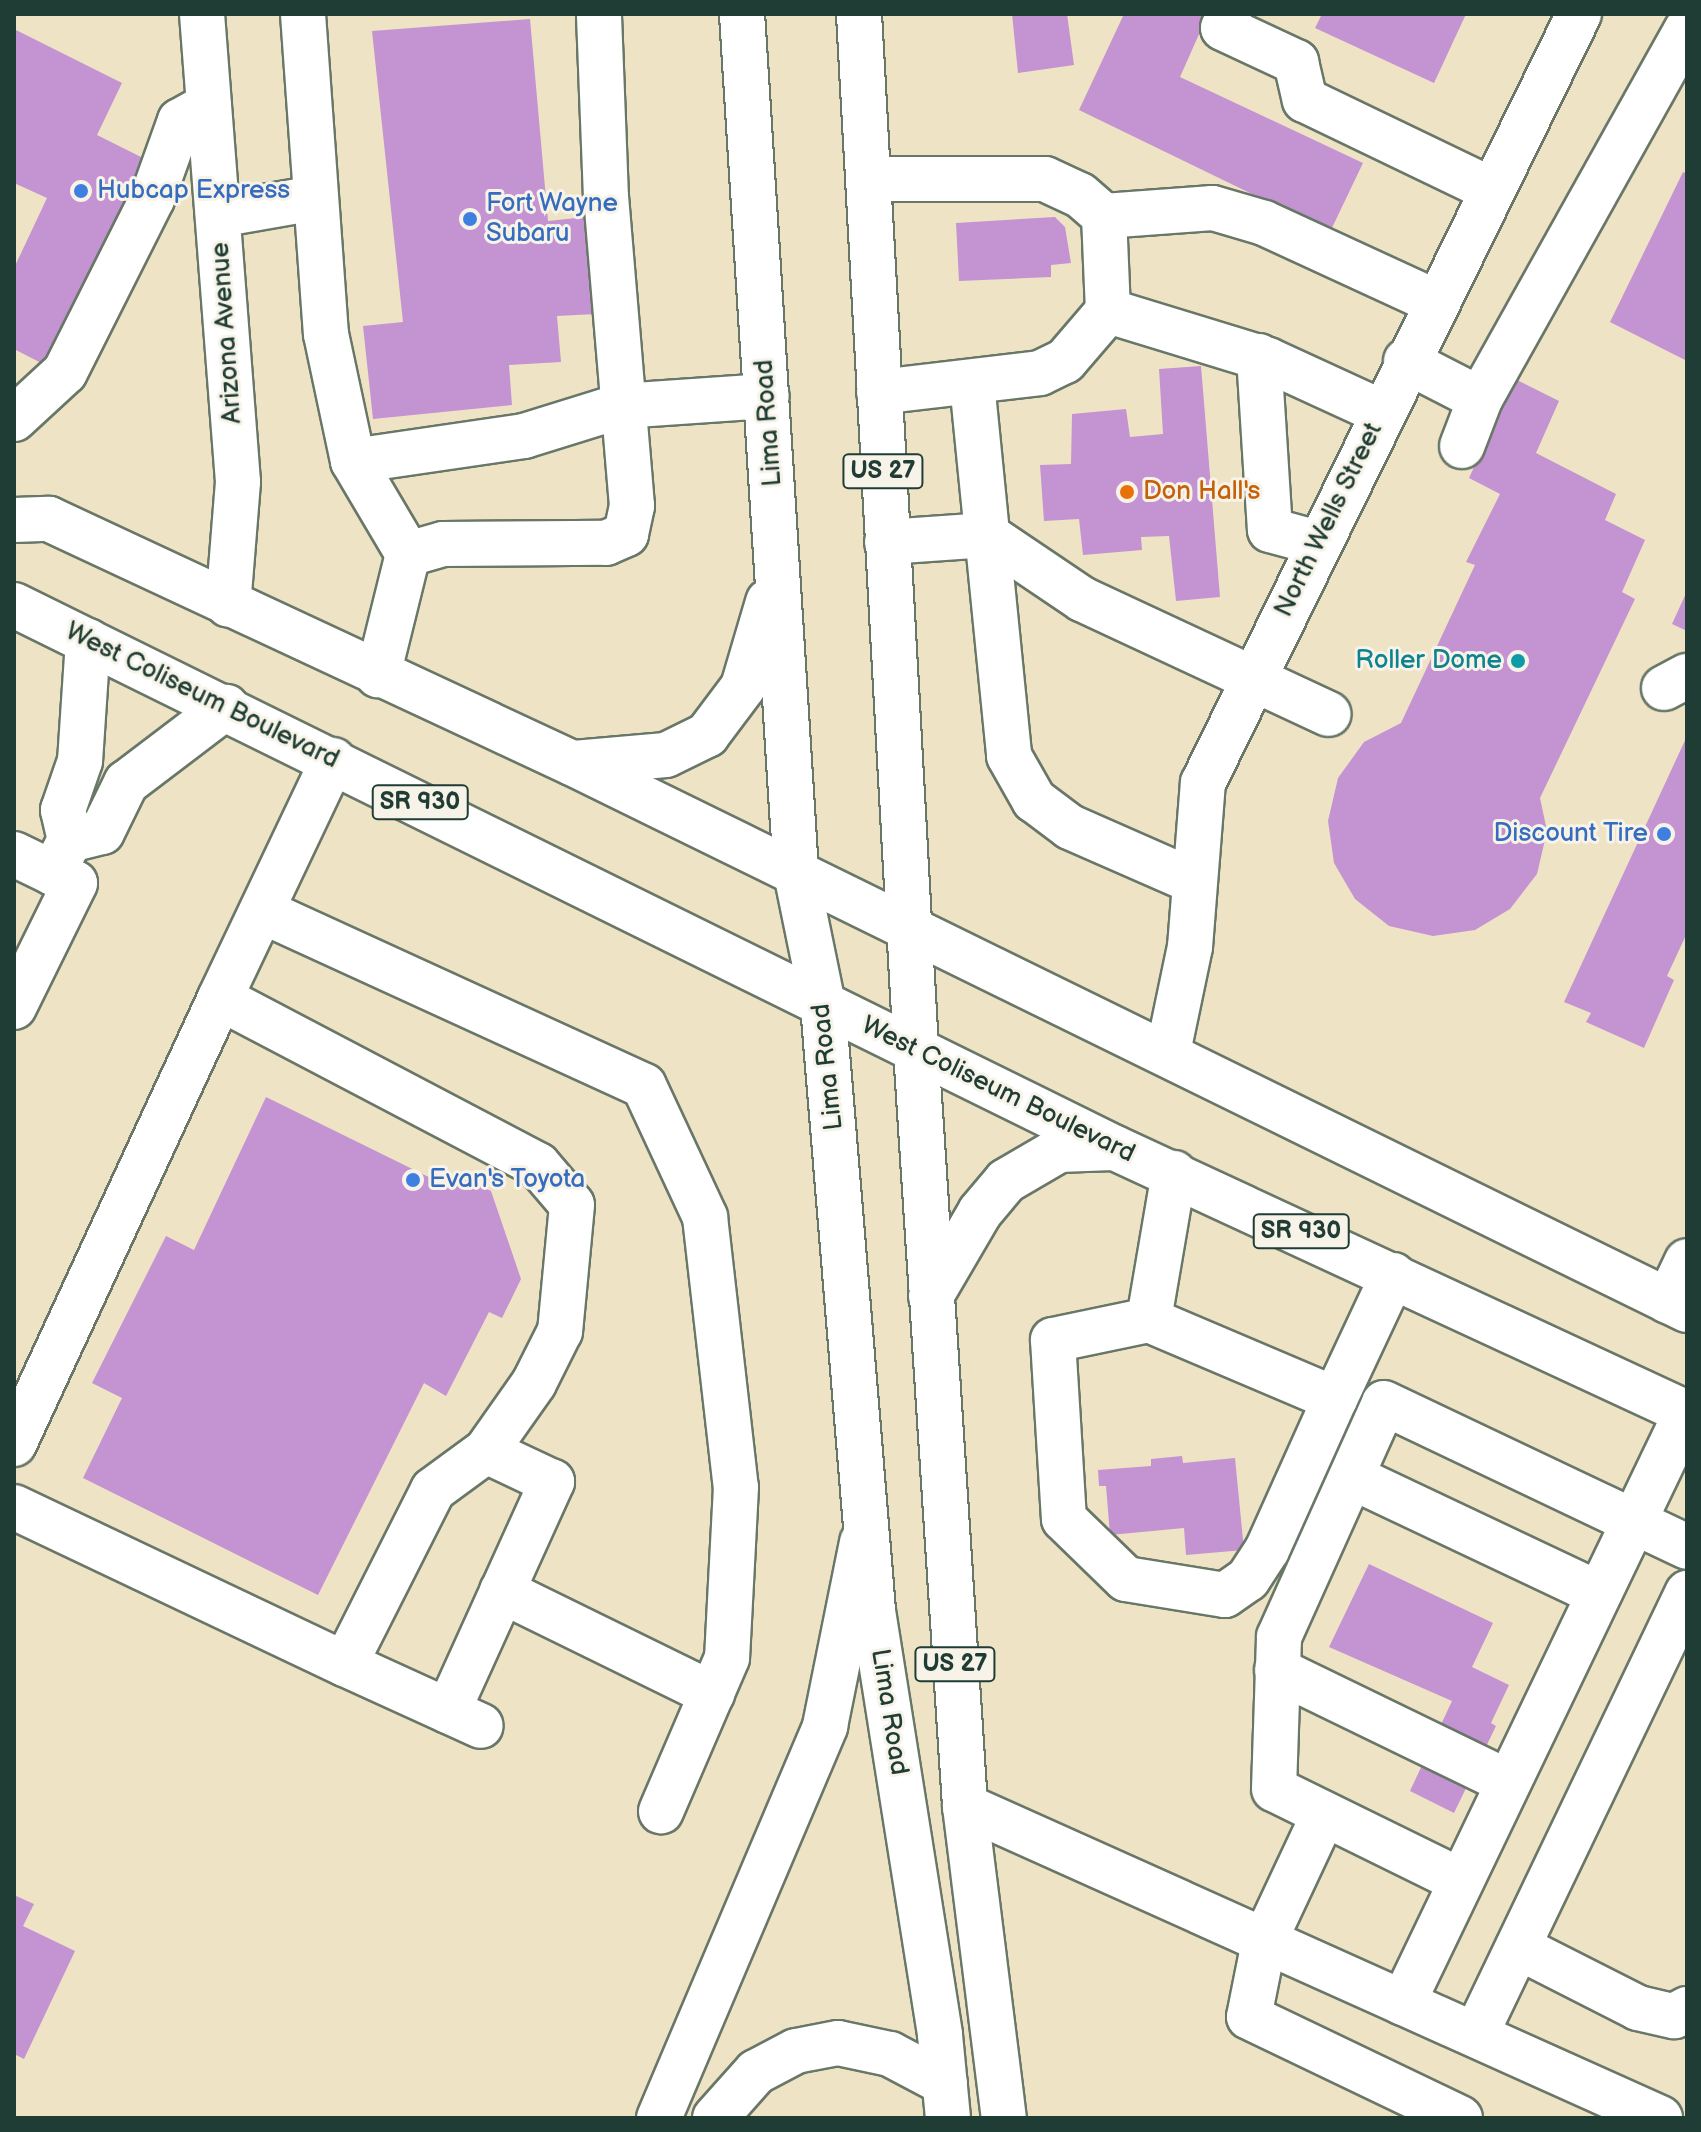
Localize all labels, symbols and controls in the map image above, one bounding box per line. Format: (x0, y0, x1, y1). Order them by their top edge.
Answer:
place label: Hubcap Express (97, 175, 290, 207)
marker: Hubcap Express (72, 182, 90, 200)
place label: Fort Wayne Subaru (486, 188, 619, 250)
marker: Fort Wayne Subaru (461, 210, 479, 228)
street label: Arizona Avenue (205, 241, 249, 425)
street label: Lima Road (749, 358, 789, 488)
street label: North Wells Street (1268, 417, 1390, 623)
road number: US 27 (841, 451, 925, 491)
place label: Don Hall's (1143, 476, 1260, 508)
marker: Don Hall's (1118, 483, 1136, 501)
street label: West Coliseum Boulevard (60, 616, 344, 776)
place label: Roller Dome (1355, 645, 1502, 677)
marker: Roller Dome (1509, 652, 1527, 670)
road number: SR 930 (370, 782, 470, 822)
place label: Discount Tire (1493, 818, 1648, 850)
marker: Discount Tire (1655, 825, 1673, 843)
street label: Lima Road (806, 1002, 850, 1132)
street label: West Coliseum Boulevard (856, 1010, 1140, 1170)
place label: Evan's Toyota (429, 1164, 586, 1196)
marker: Evan's Toyota (404, 1171, 422, 1189)
road number: SR 930 (1251, 1211, 1351, 1251)
road number: US 27 (913, 1644, 997, 1684)
street label: Lima Road (864, 1647, 914, 1777)

